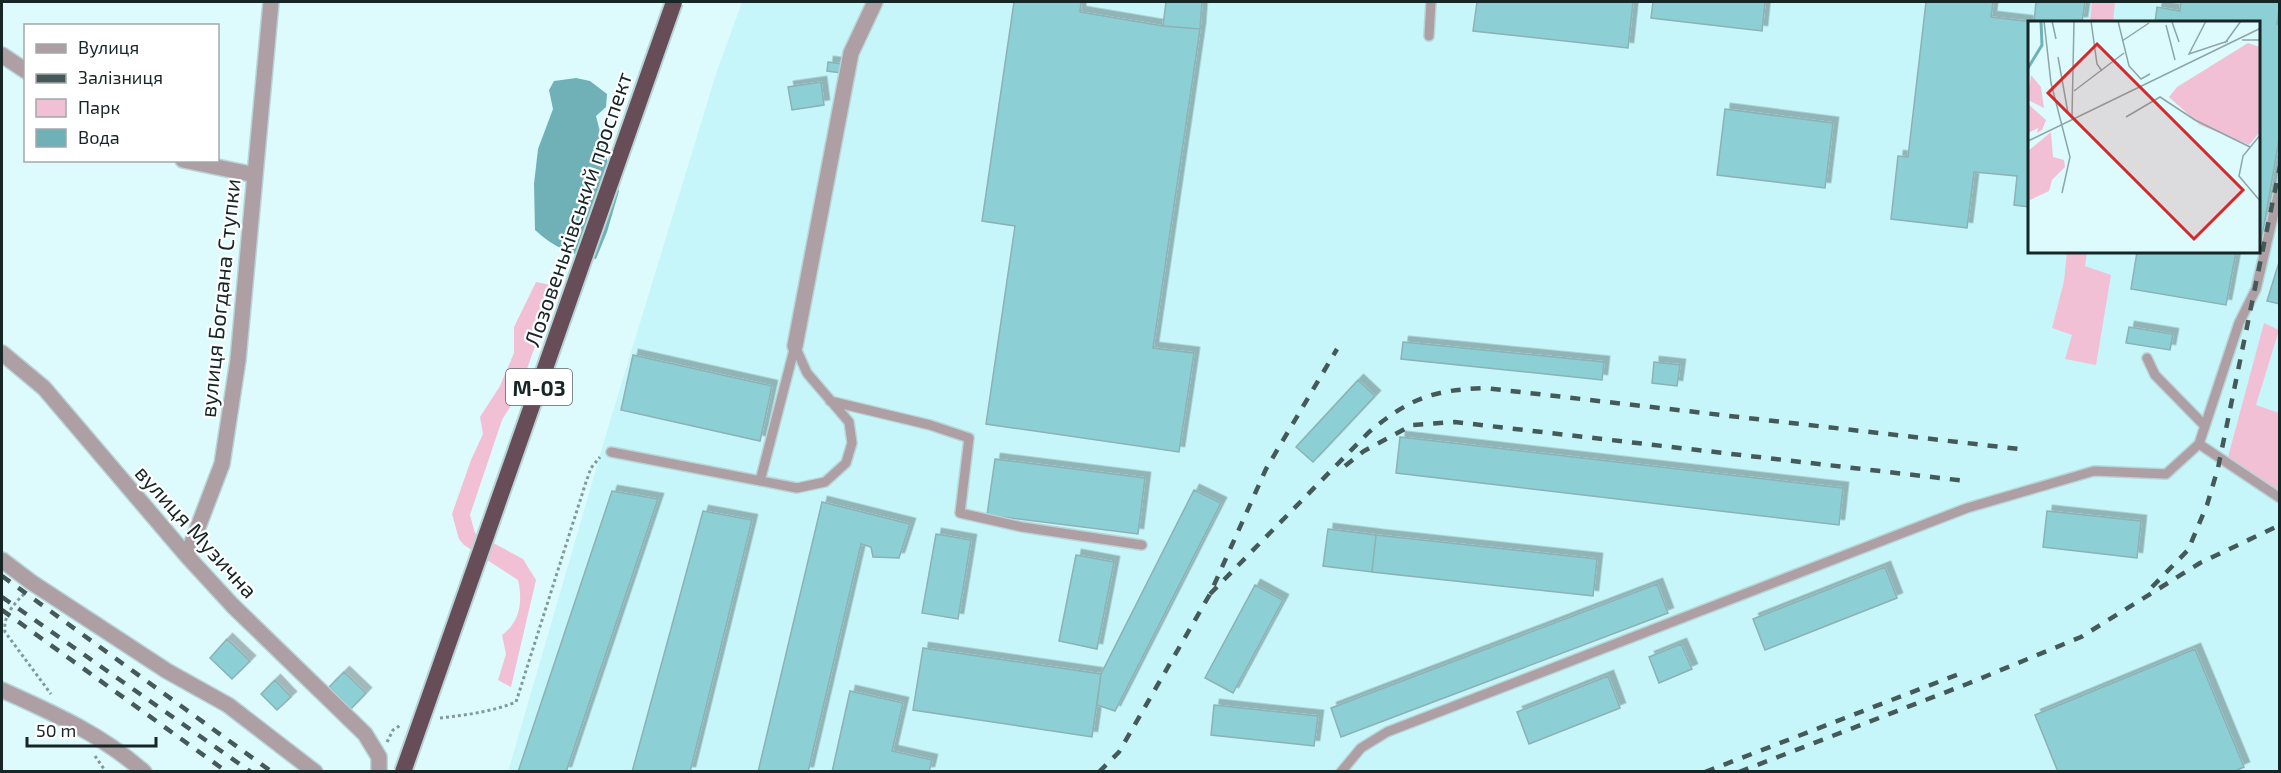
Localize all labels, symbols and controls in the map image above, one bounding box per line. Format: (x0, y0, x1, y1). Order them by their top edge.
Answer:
inset map (2028, 21, 2260, 254)
legend (24, 24, 219, 162)
text: Вулиця (78, 36, 139, 58)
text: Залізниця (78, 66, 163, 88)
street label: Лозовеньківський проспект (518, 68, 636, 350)
text: Парк (78, 96, 120, 118)
text: Вода (78, 126, 120, 148)
street label: вулиця Богдана Ступки (194, 177, 245, 419)
road number: М-03 (506, 369, 572, 405)
street label: вулиця Музична (130, 459, 263, 603)
scale bar (27, 710, 156, 748)
text: 50 m (36, 719, 76, 741)

